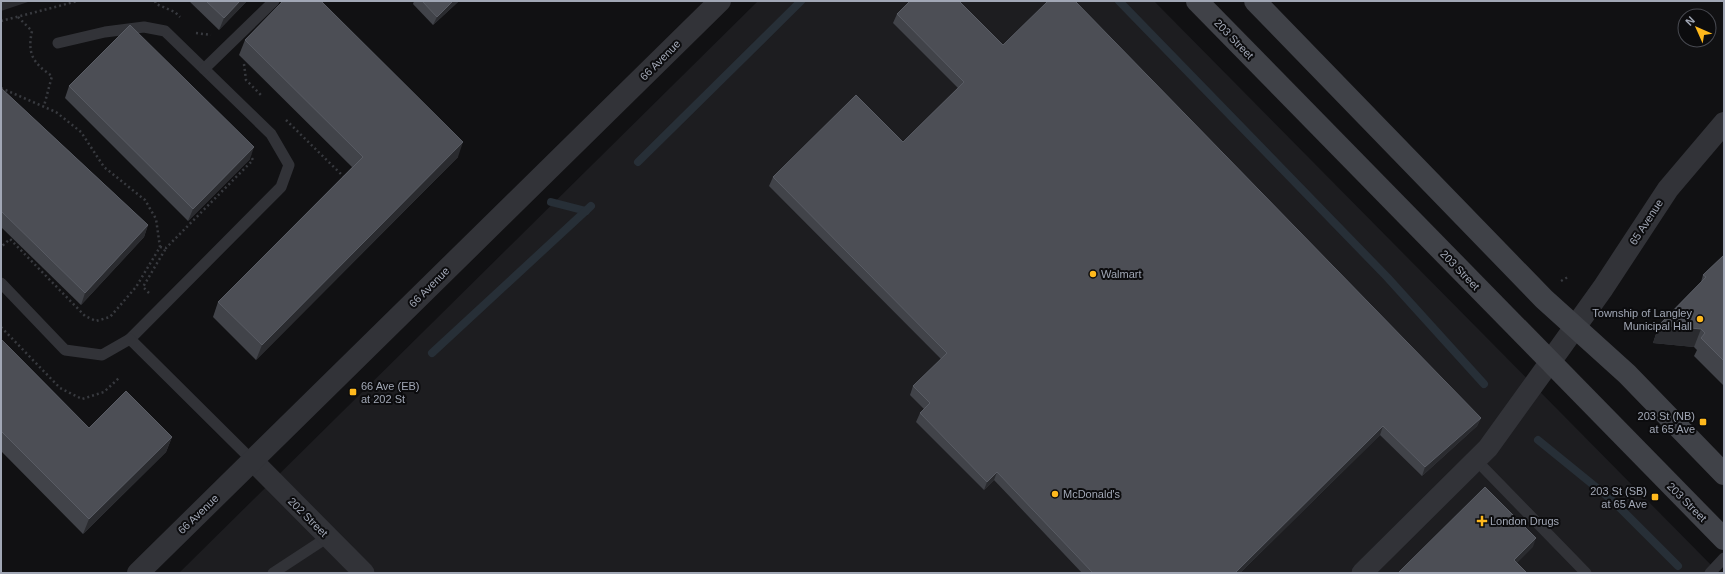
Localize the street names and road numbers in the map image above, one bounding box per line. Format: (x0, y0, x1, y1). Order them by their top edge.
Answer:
street label: 203 Street (1212, 17, 1256, 61)
street label: 66 Avenue (637, 37, 683, 83)
street label: 65 Avenue (1627, 197, 1665, 247)
street label: 203 Street (1438, 248, 1482, 292)
street label: 66 Avenue (406, 264, 452, 310)
street label: 203 Street (1665, 480, 1709, 524)
street label: 66 Avenue (175, 492, 221, 536)
street label: 202 Street (286, 495, 330, 539)

